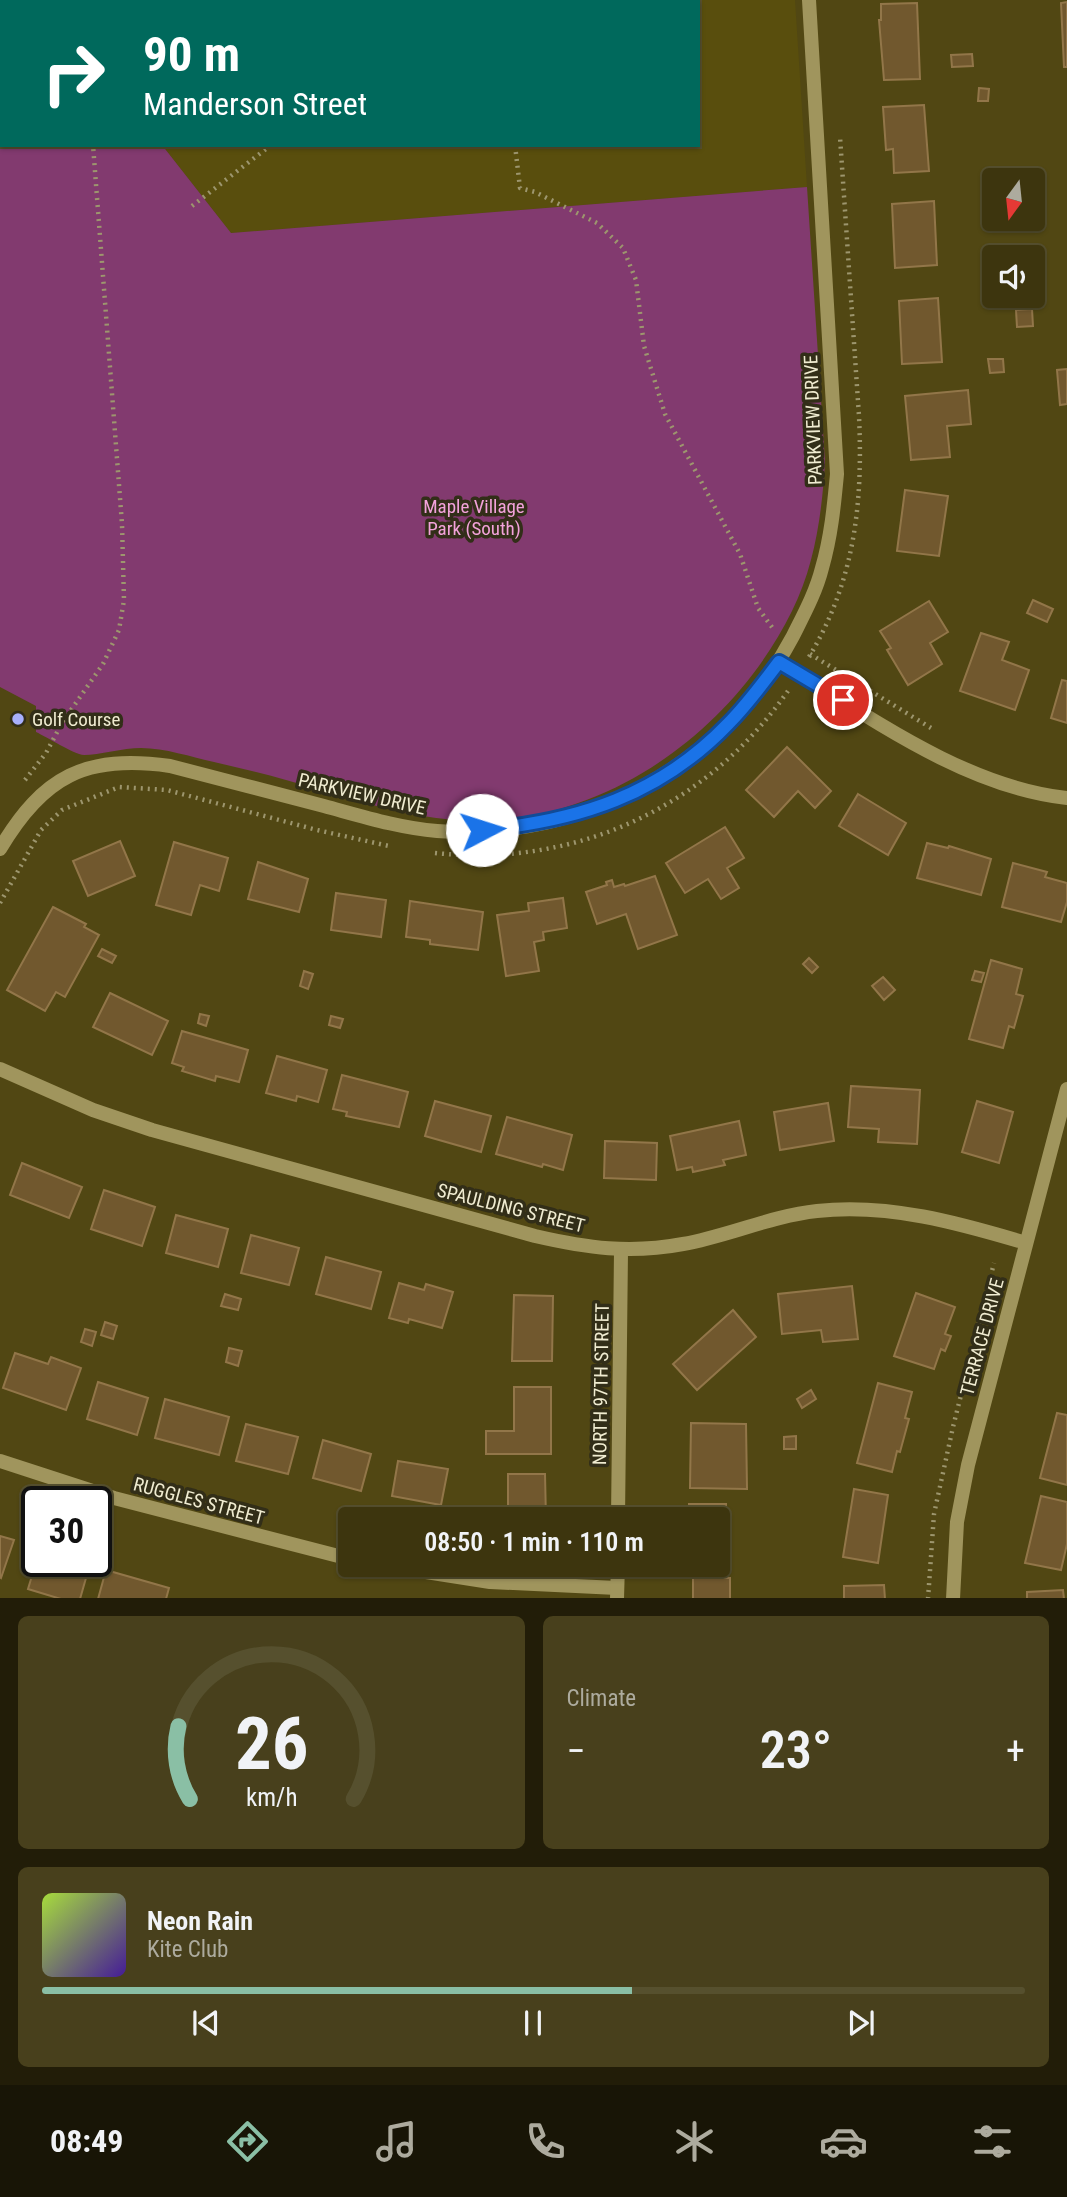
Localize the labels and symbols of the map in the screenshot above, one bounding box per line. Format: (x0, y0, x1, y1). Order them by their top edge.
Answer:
north arrow (982, 168, 1045, 231)
street label: PARKVIEW DRIVE (799, 355, 827, 485)
park label: Maple Village Park (South) (423, 495, 525, 540)
pin (813, 670, 873, 730)
place label: Golf Course (32, 708, 120, 731)
marker: Golf Course (10, 711, 26, 727)
street label: PARKVIEW DRIVE (296, 768, 428, 820)
position arrow (445, 793, 519, 867)
street label: SPAULDING STREET (435, 1179, 587, 1237)
street label: TERRACE DRIVE (955, 1276, 1009, 1398)
street label: NORTH 97TH STREET (588, 1303, 614, 1465)
street label: RUGGLES STREET (131, 1472, 267, 1530)
speed limit sign: 30 (21, 1486, 112, 1577)

